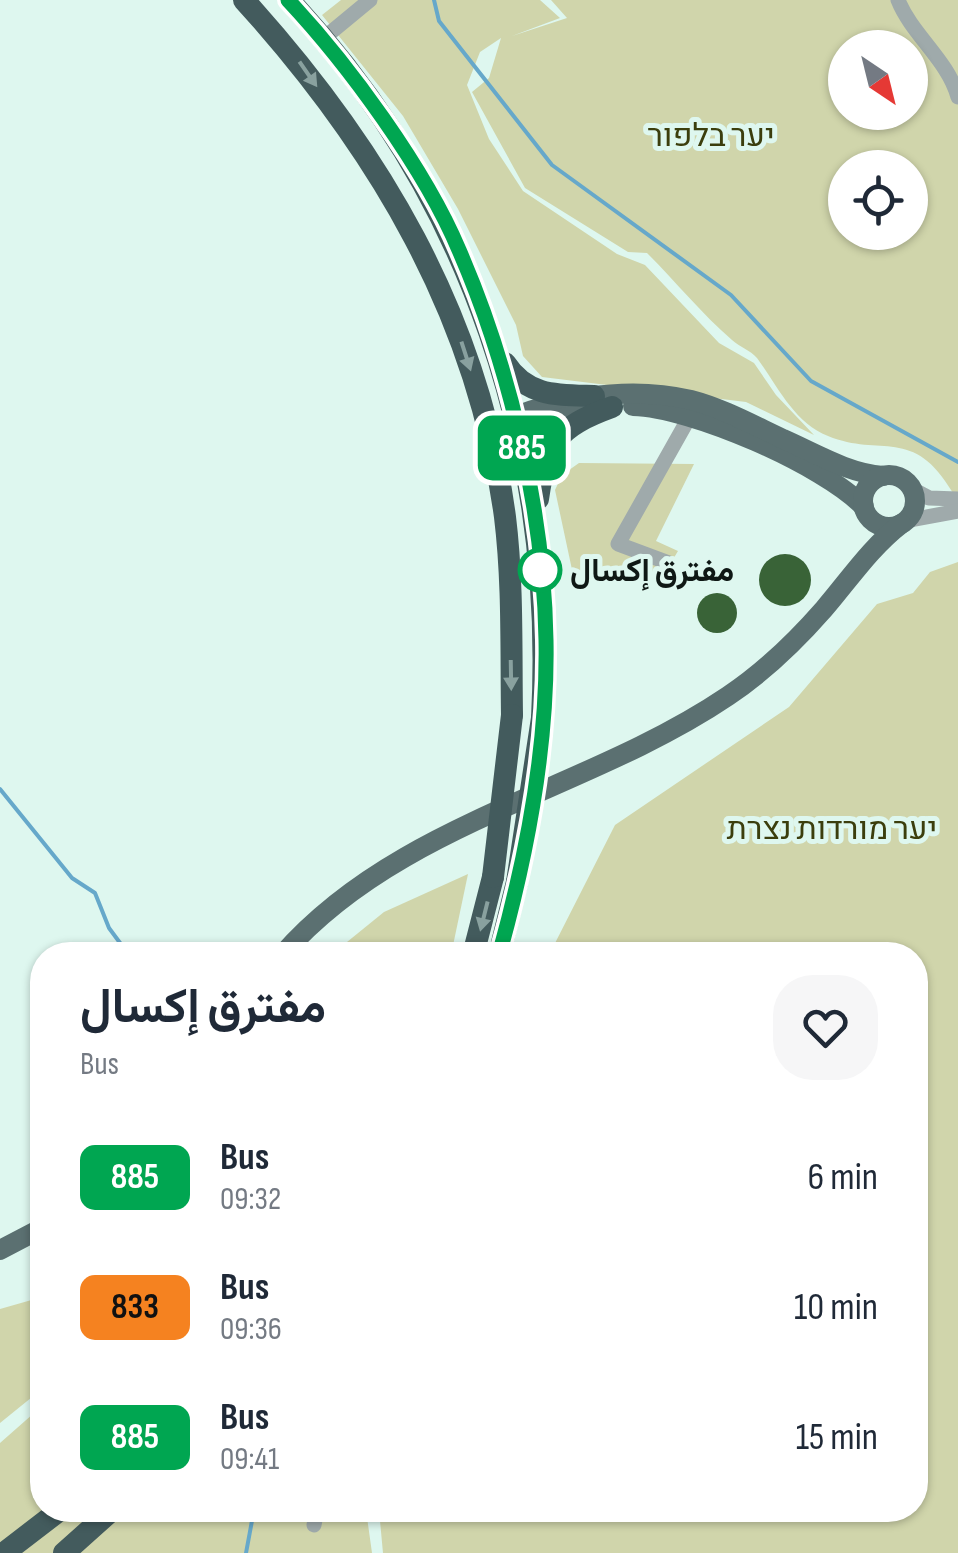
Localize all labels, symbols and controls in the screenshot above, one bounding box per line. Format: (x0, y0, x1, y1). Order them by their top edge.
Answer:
north arrow (828, 30, 928, 130)
map controls (828, 30, 928, 250)
one-way arrow (298, 60, 317, 87)
park label: יער בלפור (647, 117, 775, 156)
button: locate (828, 150, 928, 250)
one-way arrow (459, 341, 474, 371)
line badge: 885 (464, 416, 580, 480)
text: 885 (498, 427, 546, 470)
marker: مفترق إكسال (519, 549, 561, 591)
place label: مفترق إكسال (570, 552, 734, 591)
one-way arrow (503, 660, 519, 692)
park label: יער מורדות נצרת (727, 810, 937, 849)
one-way arrow (475, 901, 491, 932)
button: heart (773, 975, 878, 1080)
text: مفترق إكسال (80, 979, 326, 1036)
text: Bus (80, 1045, 119, 1084)
text: Bus (220, 1135, 269, 1180)
text: 6 min (808, 1155, 878, 1200)
text: 885 (111, 1156, 159, 1199)
text: 09:32 (220, 1180, 281, 1219)
text: Bus (220, 1265, 269, 1310)
text: 10 min (794, 1285, 878, 1330)
text: 833 (111, 1286, 159, 1329)
text: 09:36 (220, 1310, 282, 1349)
text: Bus (220, 1395, 269, 1440)
text: 15 min (796, 1415, 878, 1460)
text: 885 (111, 1416, 159, 1459)
text: 09:41 (220, 1440, 279, 1479)

